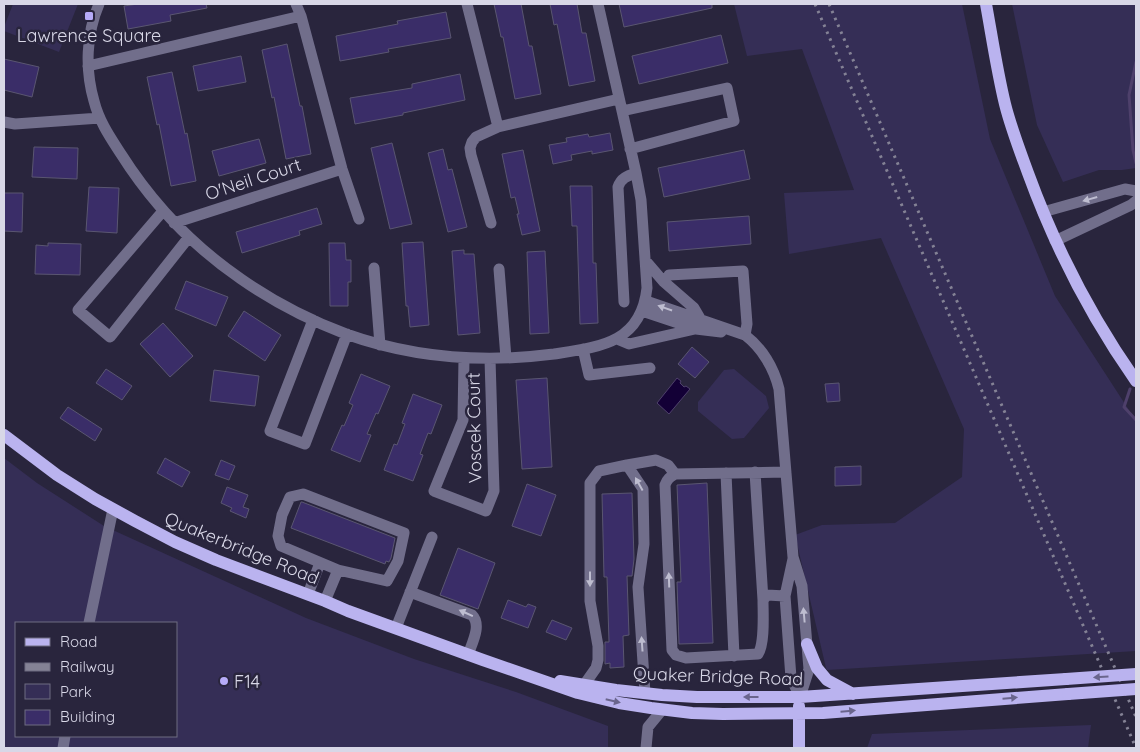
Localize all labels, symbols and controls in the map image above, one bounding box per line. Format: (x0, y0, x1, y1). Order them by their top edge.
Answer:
marker: Lawrence Square (83, 10, 95, 22)
place label: Lawrence Square (17, 24, 161, 47)
street label: O'Neil Court (202, 153, 304, 205)
one-way arrow (1082, 196, 1097, 204)
one-way arrow (658, 303, 673, 311)
street label: Voscek Court (462, 372, 486, 484)
one-way arrow (635, 476, 643, 491)
street label: Quakerbridge Road (161, 506, 323, 590)
one-way arrow (586, 572, 594, 588)
one-way arrow (664, 572, 672, 588)
one-way arrow (800, 606, 808, 622)
one-way arrow (459, 609, 473, 617)
legend (15, 622, 178, 737)
text: Road (60, 632, 97, 651)
one-way arrow (637, 636, 645, 652)
text: Railway (60, 657, 115, 676)
street label: Quaker Bridge Road (632, 662, 804, 690)
place label: F14 (234, 670, 260, 693)
one-way arrow (1093, 673, 1109, 681)
marker: F14 (218, 675, 230, 687)
text: Park (60, 682, 92, 701)
one-way arrow (743, 693, 759, 701)
one-way arrow (1002, 694, 1018, 702)
one-way arrow (605, 697, 621, 705)
text: Building (60, 707, 115, 726)
one-way arrow (840, 707, 856, 715)

